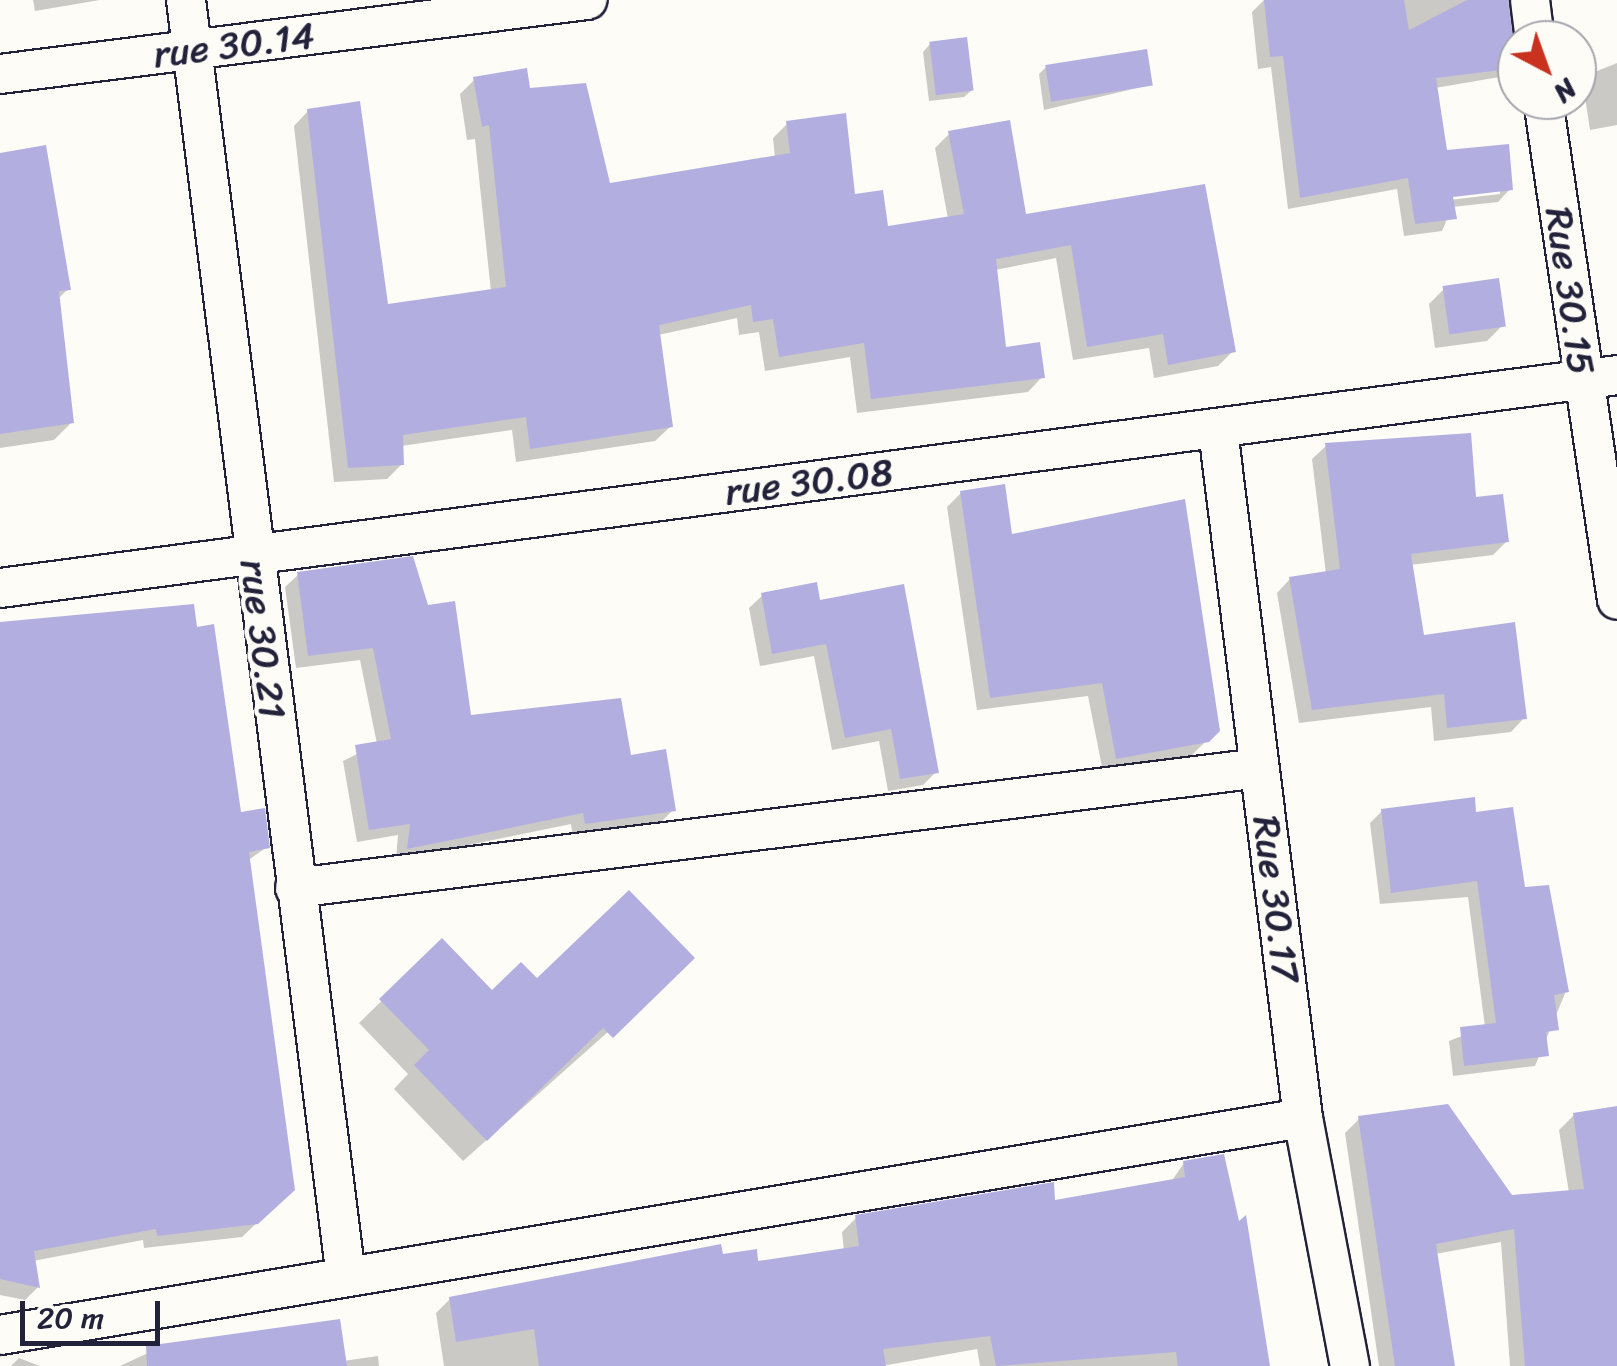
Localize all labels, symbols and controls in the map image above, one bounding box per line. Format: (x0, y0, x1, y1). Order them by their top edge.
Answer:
street label: rue 30.14 (151, 13, 317, 77)
north arrow (1497, 20, 1597, 120)
text: N (1542, 67, 1589, 116)
street label: Rue 30.15 (1536, 204, 1604, 378)
street label: rue 30.08 (723, 449, 895, 515)
street label: rue 30.21 (231, 557, 295, 721)
street label: Rue 30.17 (1243, 813, 1309, 985)
scale bar (25, 1281, 165, 1343)
text: 20 m (37, 1291, 104, 1345)

